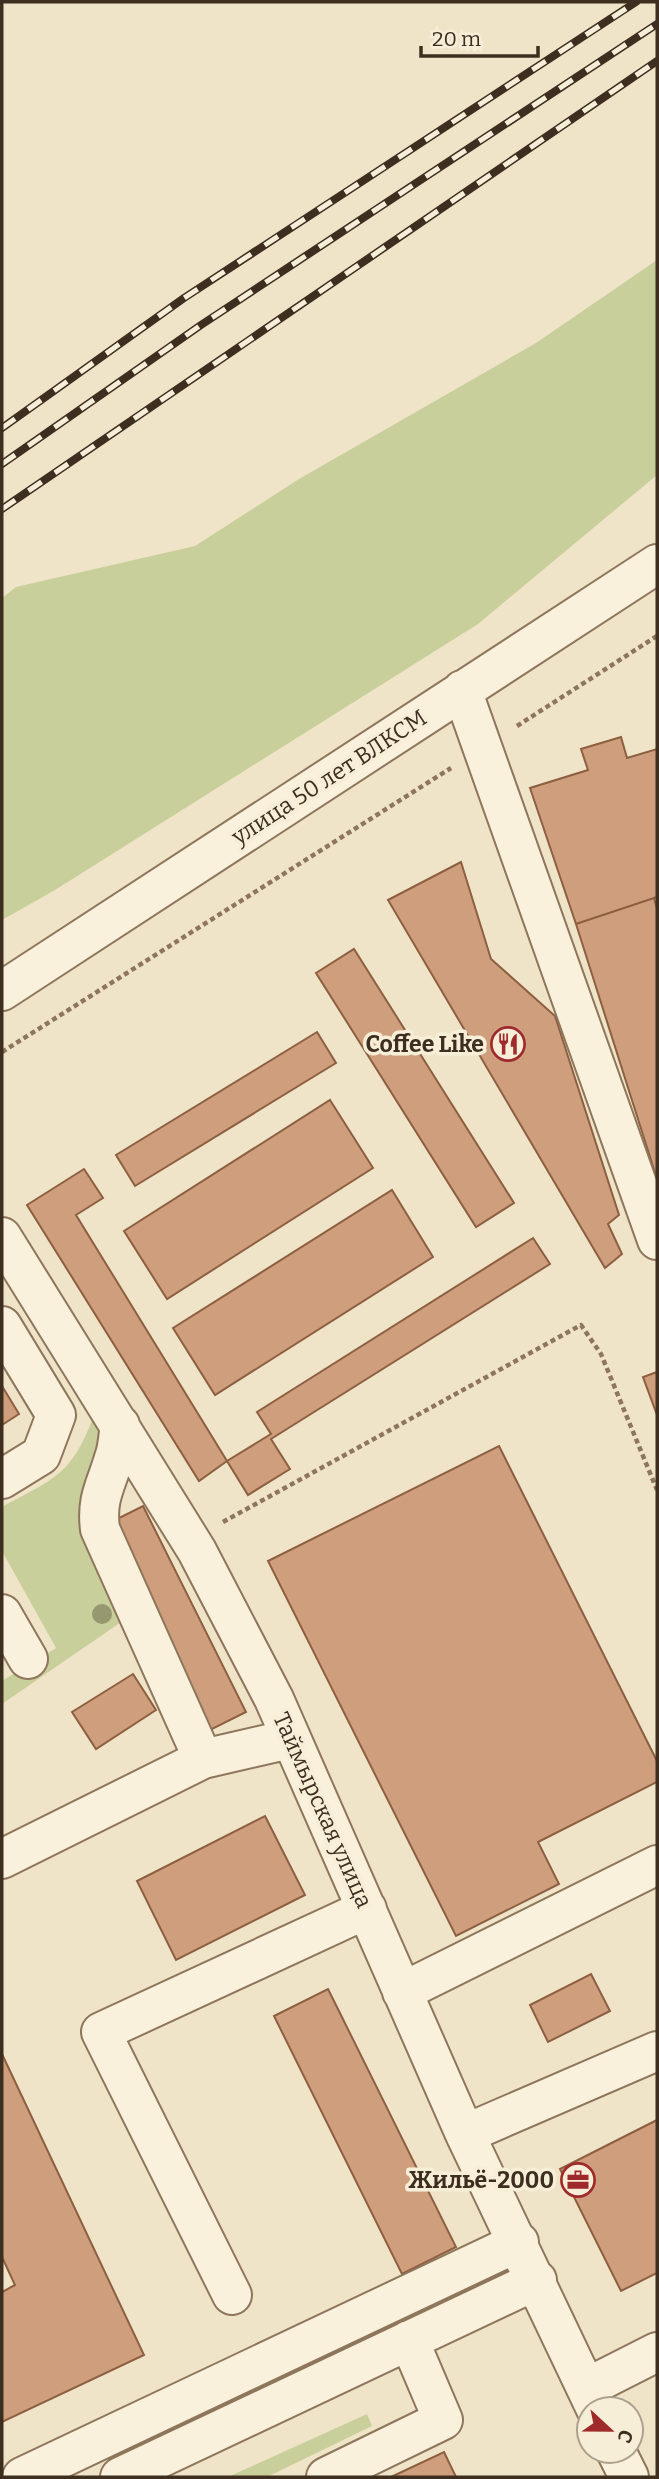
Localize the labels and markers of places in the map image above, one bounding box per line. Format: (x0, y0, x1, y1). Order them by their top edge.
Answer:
restaurant icon: Coffee Like (489, 1025, 527, 1063)
place label: Coffee Like (365, 1030, 484, 1058)
office icon: Жильё-2000 (559, 2161, 597, 2199)
place label: Жильё-2000 (408, 2166, 554, 2194)

